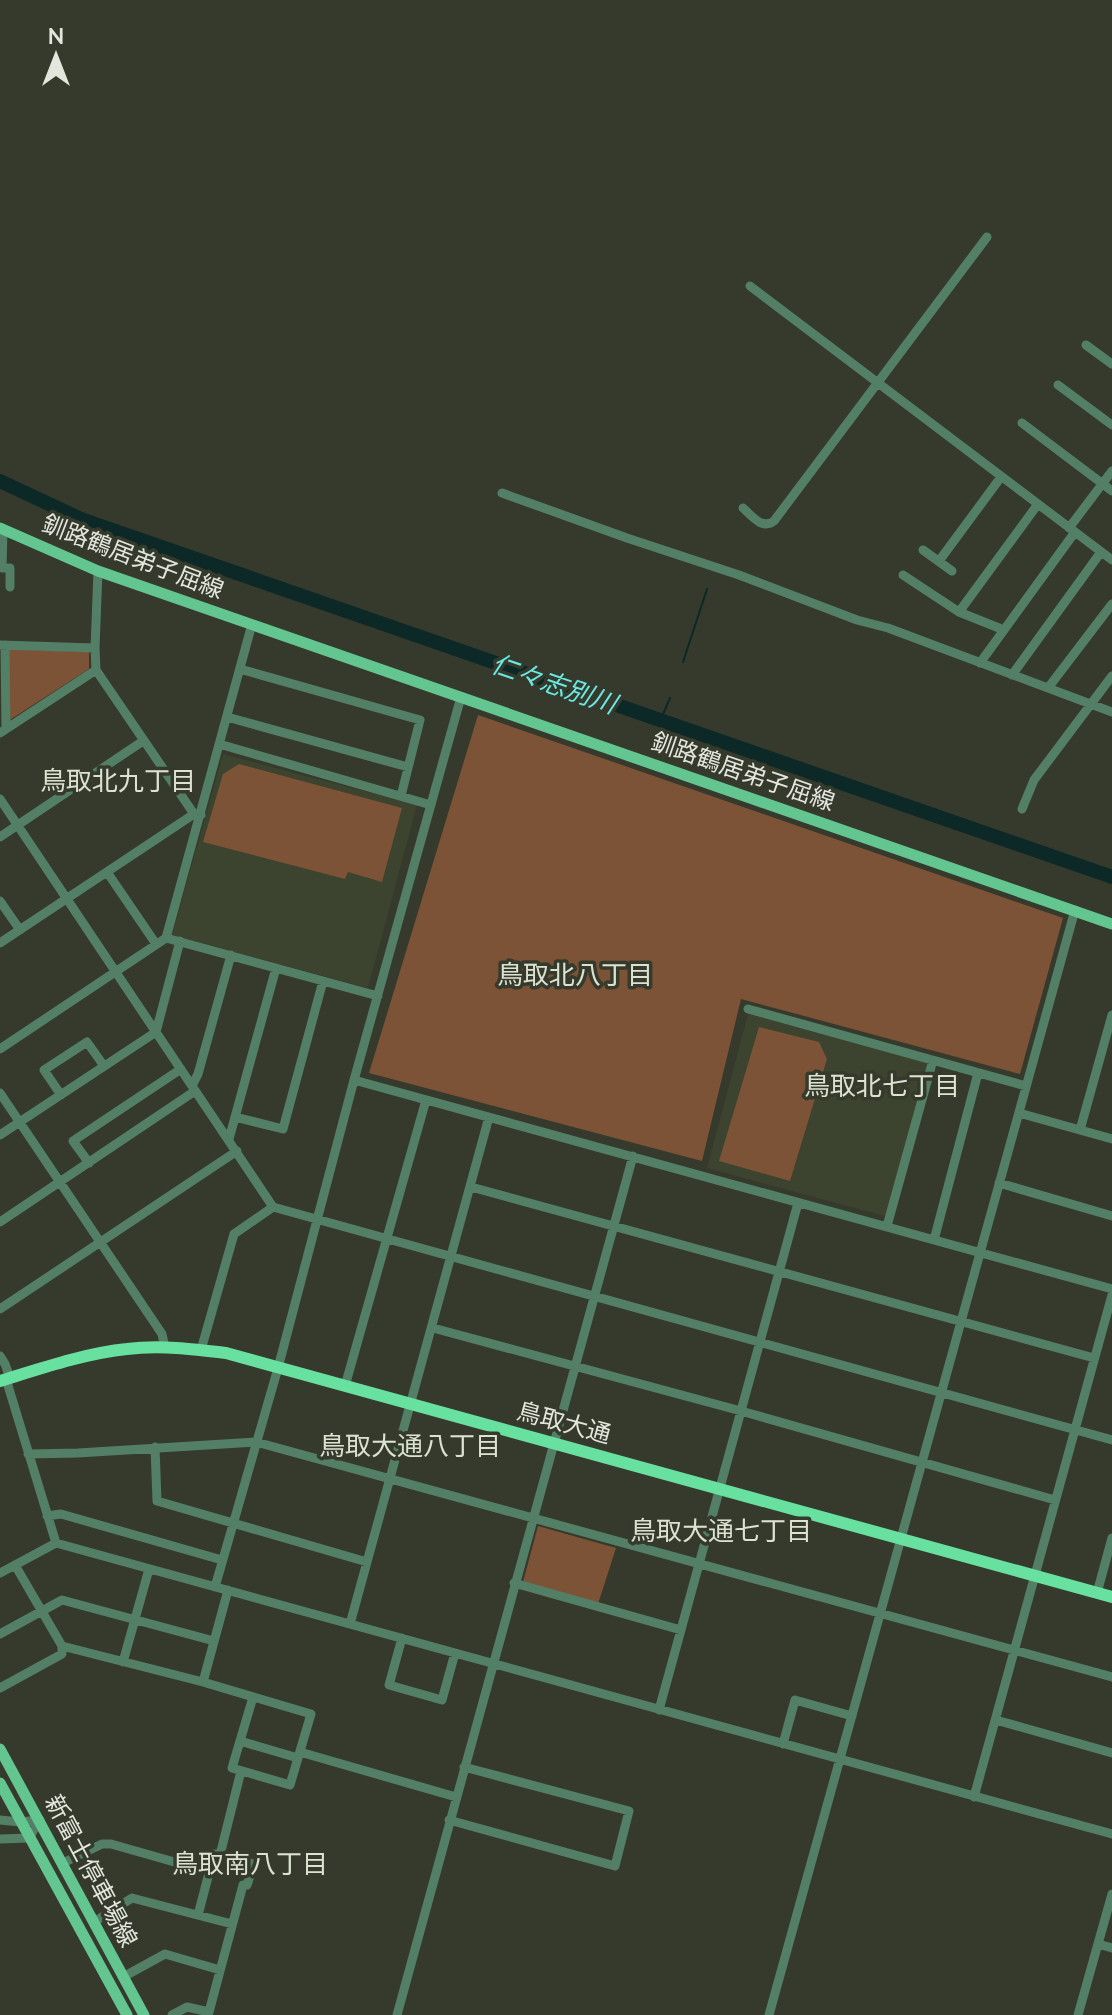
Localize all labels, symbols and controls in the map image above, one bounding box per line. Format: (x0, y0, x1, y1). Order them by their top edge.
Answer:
north arrow (16, 16, 96, 96)
text: N (48, 22, 64, 52)
street label: 釧路鶴居弟子屈線 (38, 508, 228, 606)
water label: 仁々志別川 (487, 647, 624, 723)
street label: 釧路鶴居弟子屈線 (647, 726, 839, 818)
district label: 鳥取北九丁目 (40, 764, 196, 799)
district label: 鳥取北八丁目 (497, 958, 653, 993)
district label: 鳥取北七丁目 (804, 1069, 960, 1104)
street label: 鳥取大通 (513, 1395, 615, 1451)
district label: 鳥取大通八丁目 (319, 1429, 501, 1464)
district label: 鳥取大通七丁目 (630, 1514, 812, 1549)
street label: 新富士停車場線 (37, 1789, 145, 1953)
district label: 鳥取南八丁目 (172, 1847, 328, 1882)

